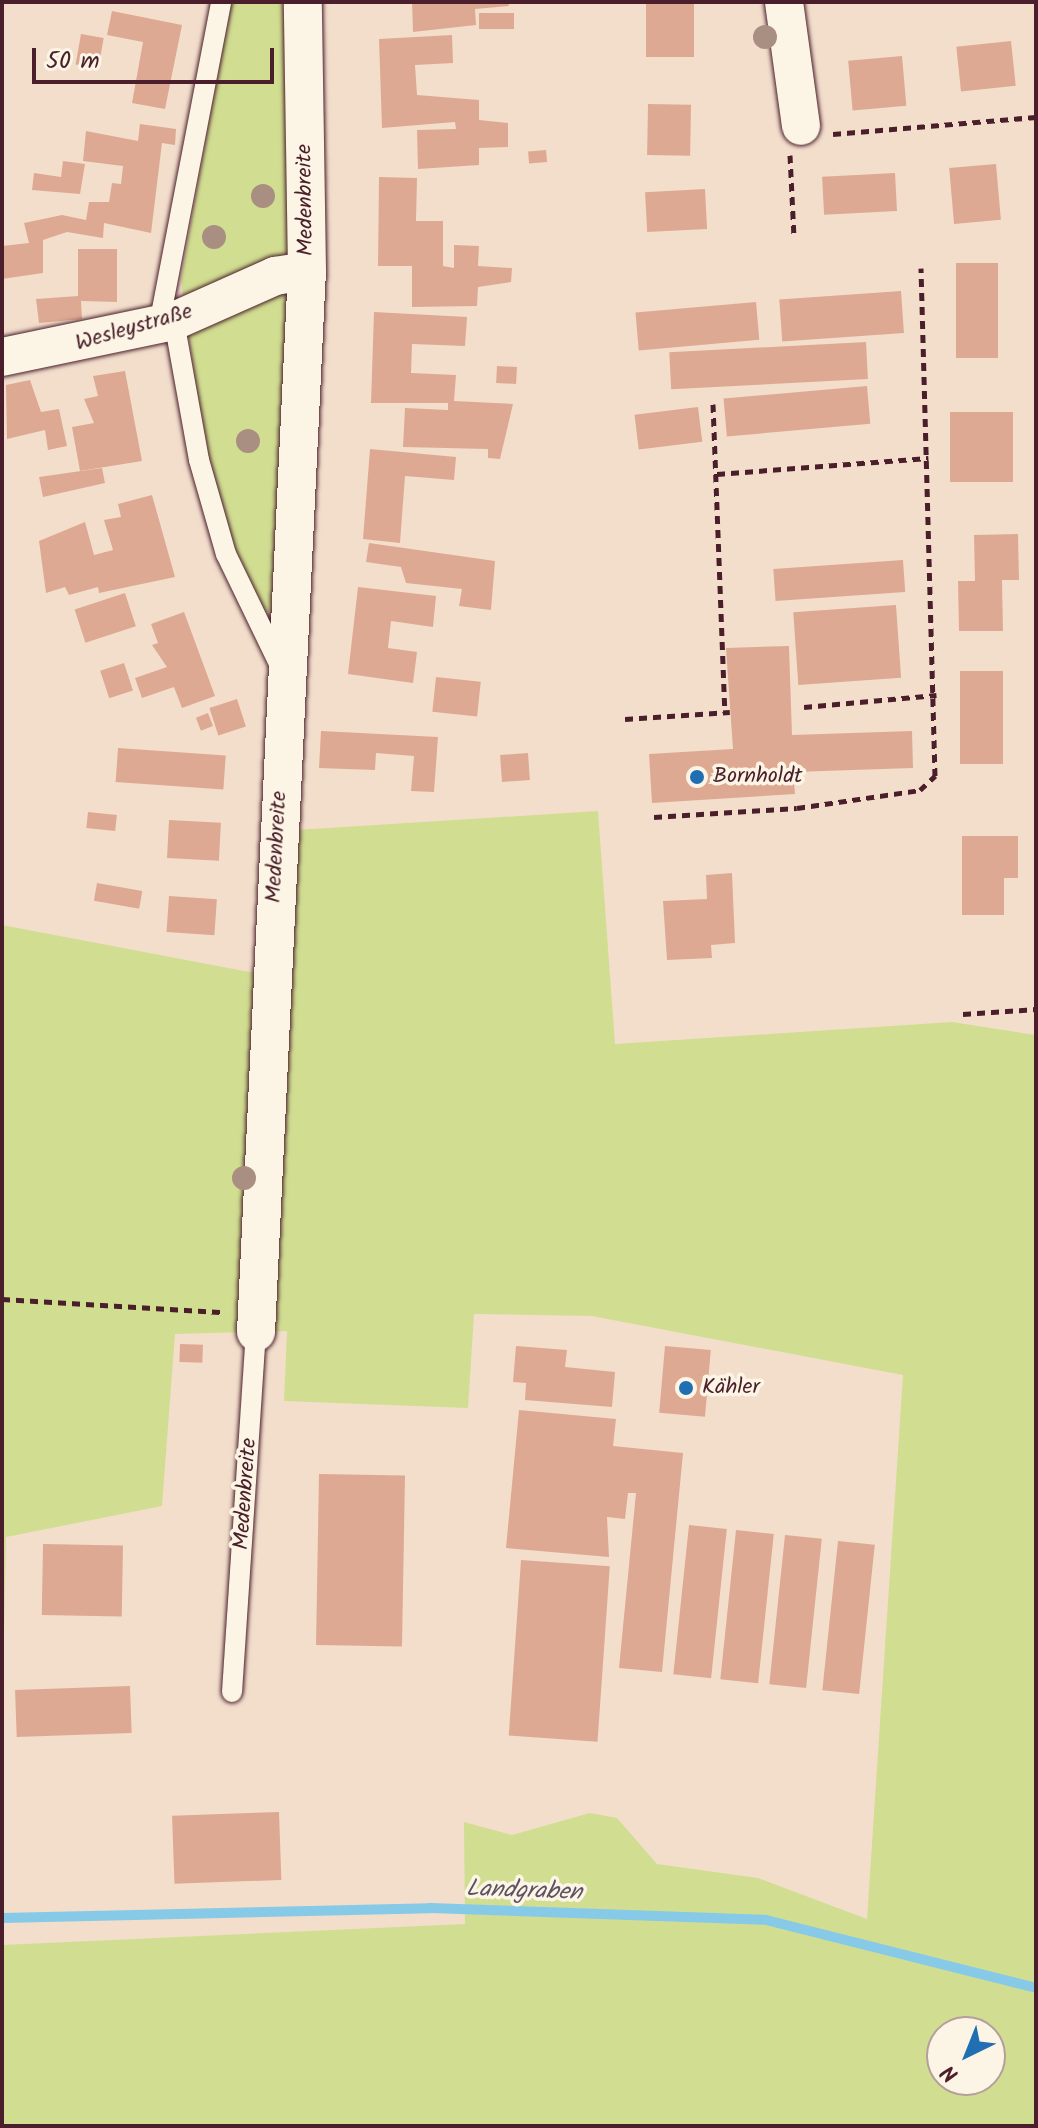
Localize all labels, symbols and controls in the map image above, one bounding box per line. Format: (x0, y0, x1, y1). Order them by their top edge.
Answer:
scale bar (36, 32, 278, 82)
text: 50 m (46, 42, 100, 81)
street label: Medenbreite (292, 144, 320, 256)
street label: Wesleystraße (73, 299, 195, 357)
place label: Bornholdt (713, 764, 803, 790)
marker: Bornholdt (688, 768, 706, 786)
street label: Medenbreite (261, 790, 293, 904)
place label: Kähler (702, 1375, 760, 1401)
marker: Kähler (677, 1379, 695, 1397)
street label: Medenbreite (229, 1437, 263, 1551)
water label: Landgraben (466, 1875, 582, 1907)
north arrow (926, 2016, 1006, 2096)
text: N (934, 2055, 968, 2090)

